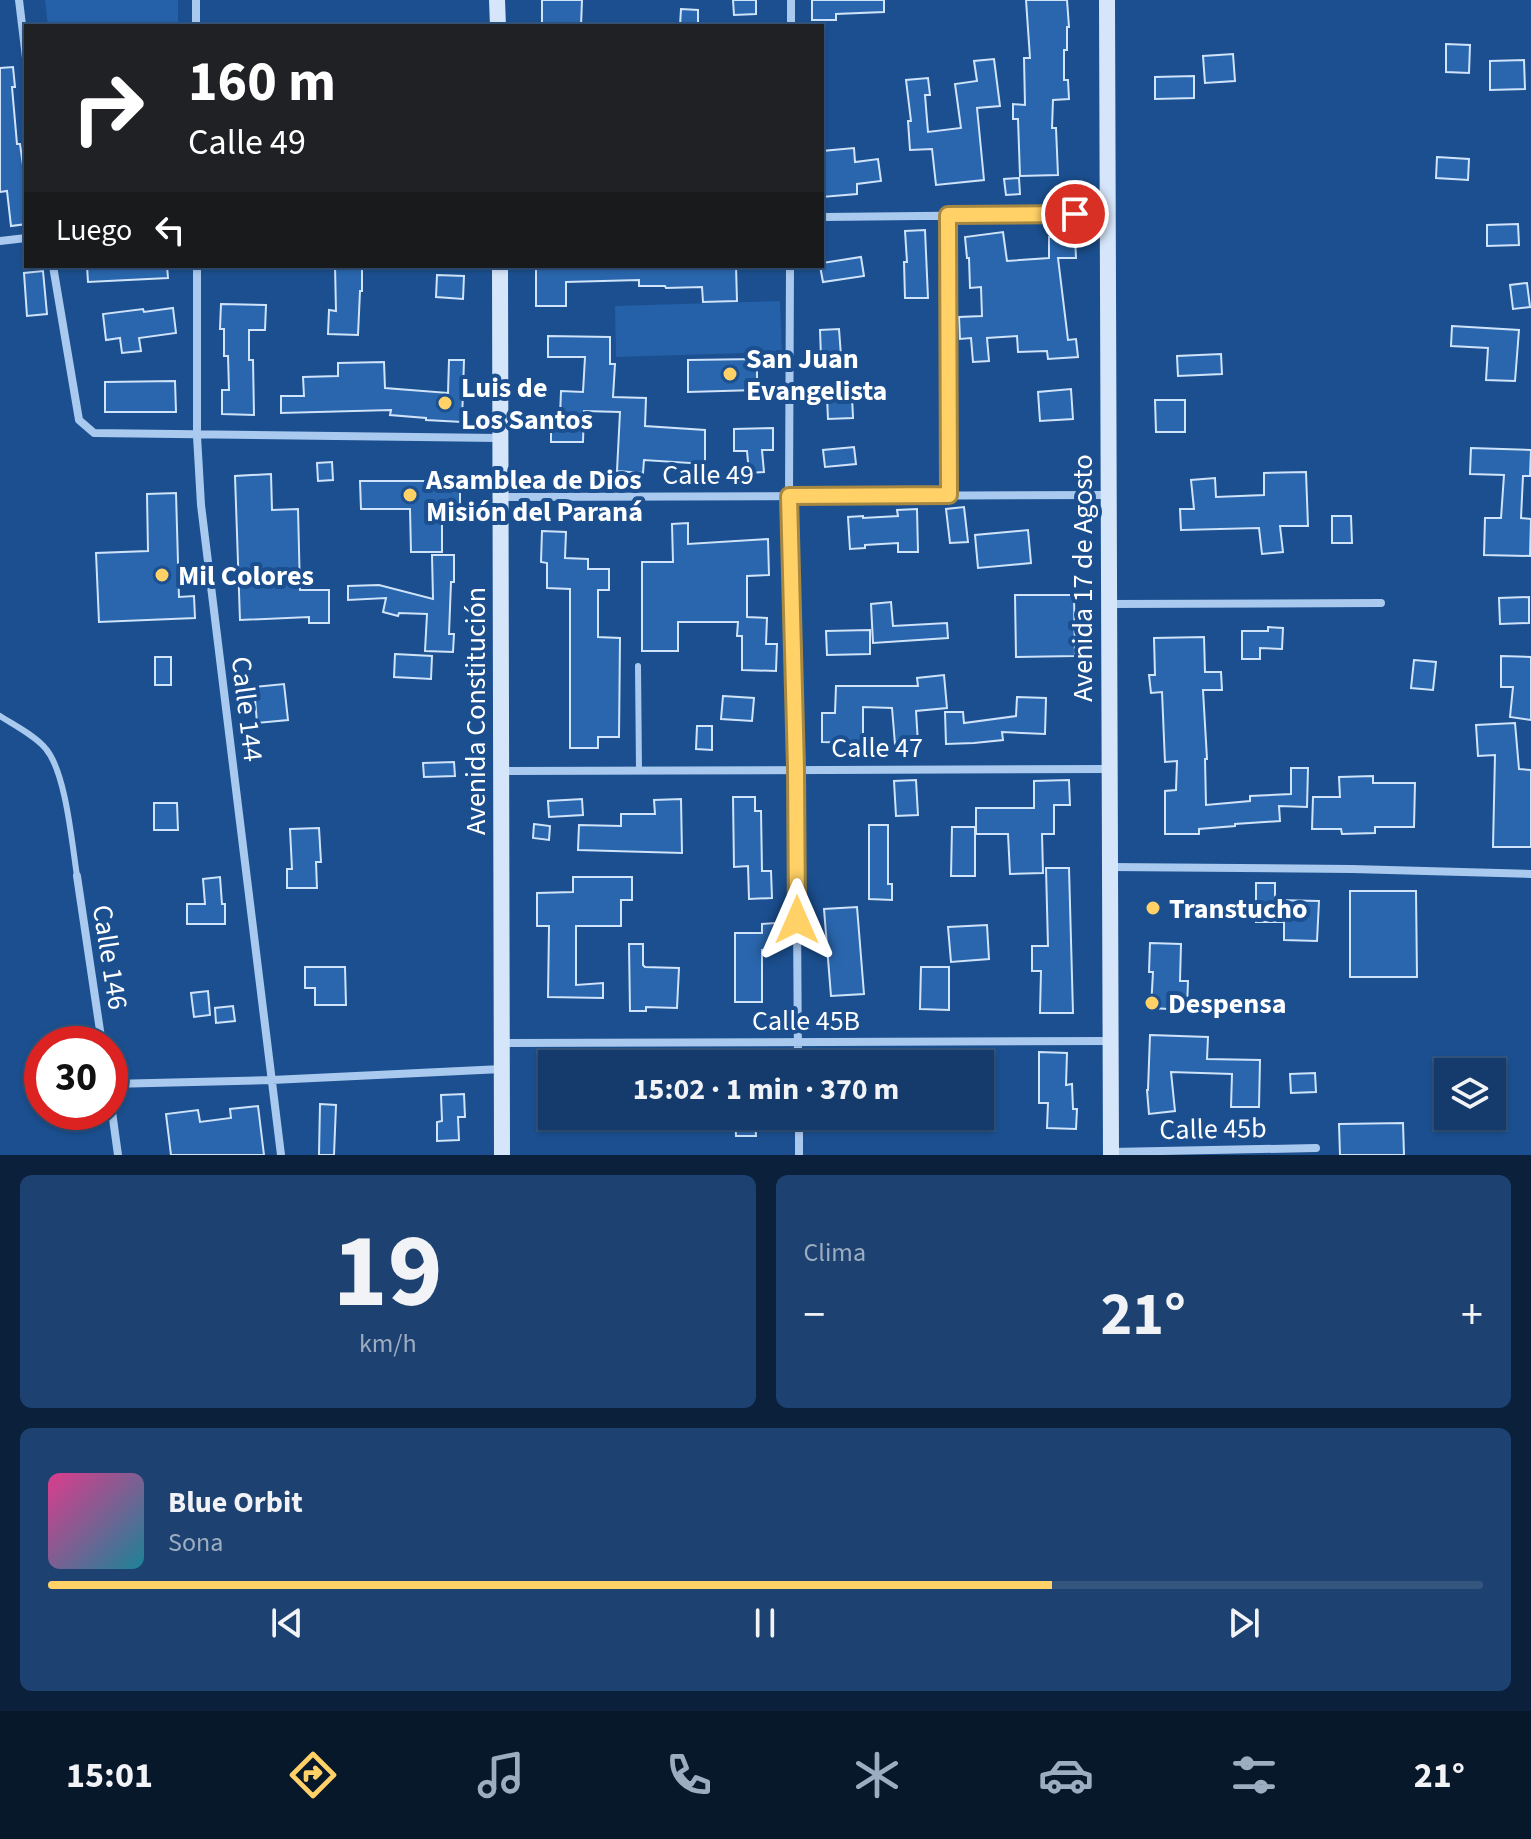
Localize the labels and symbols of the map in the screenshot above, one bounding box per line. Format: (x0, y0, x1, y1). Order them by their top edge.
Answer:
pin (1041, 180, 1109, 248)
place label: San Juan Evangelista (746, 339, 887, 411)
marker: San Juan Evangelista (721, 365, 739, 383)
place label: Luis de Los Santos (461, 368, 593, 440)
marker: Luis de Los Santos (436, 394, 454, 412)
street label: Avenida 17 de Agosto (1063, 454, 1103, 702)
street label: Calle 49 (662, 455, 754, 495)
place label: Asamblea de Dios Misión del Paraná (425, 460, 643, 532)
marker: Asamblea de Dios Misión del Paraná (401, 486, 419, 504)
place label: Mil Colores (178, 556, 314, 596)
marker: Mil Colores (153, 566, 171, 584)
street label: Avenida Constitución (456, 587, 496, 835)
street label: Calle 144 (221, 654, 273, 764)
street label: Calle 47 (831, 728, 923, 768)
position arrow (755, 878, 839, 962)
place label: Transtucho (1169, 889, 1308, 929)
marker: Transtucho (1144, 899, 1162, 917)
street label: Calle 146 (82, 902, 138, 1012)
place label: Despensa (1168, 984, 1286, 1024)
marker: Despensa (1143, 994, 1161, 1012)
street label: Calle 45B (752, 1001, 860, 1041)
speed limit sign: 30 (24, 1026, 128, 1130)
street label: Calle 45b (1159, 1108, 1267, 1150)

